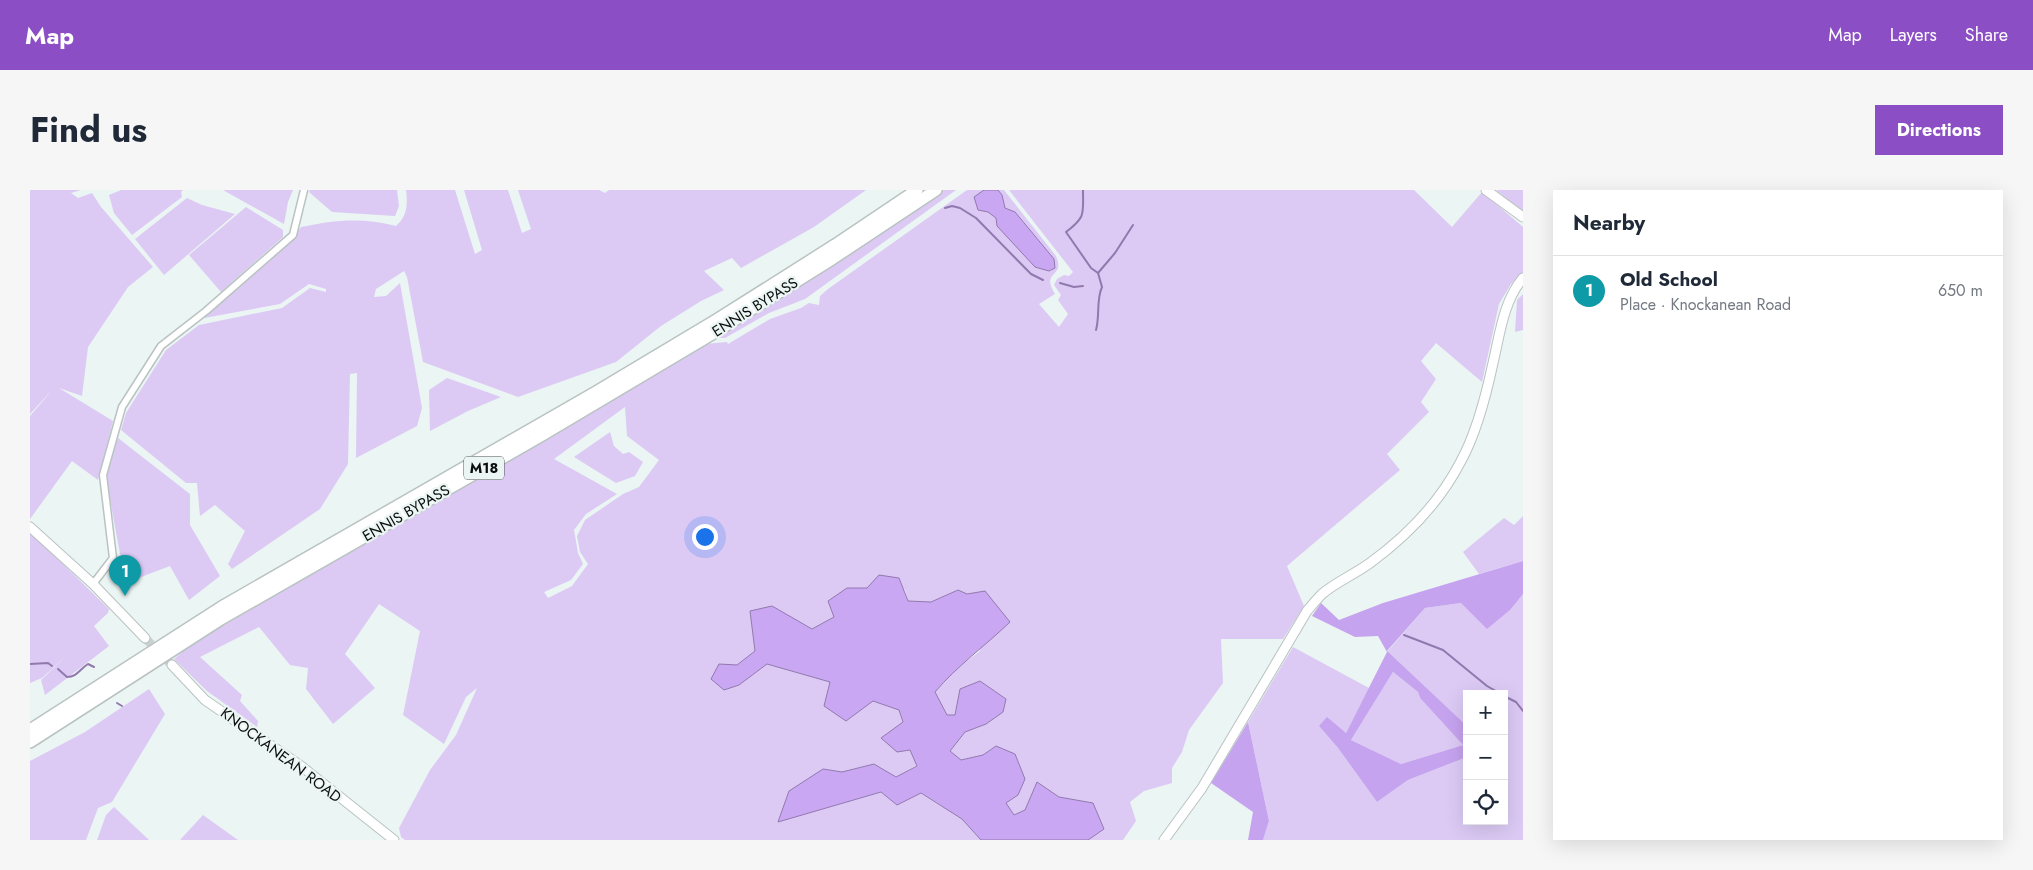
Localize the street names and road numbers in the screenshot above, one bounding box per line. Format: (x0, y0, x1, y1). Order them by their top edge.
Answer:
street label: ENNIS BYPASS (708, 272, 802, 342)
road number: M18 (464, 456, 504, 480)
street label: ENNIS BYPASS (358, 479, 454, 547)
street label: KNOCKANEAN ROAD (216, 702, 346, 808)

